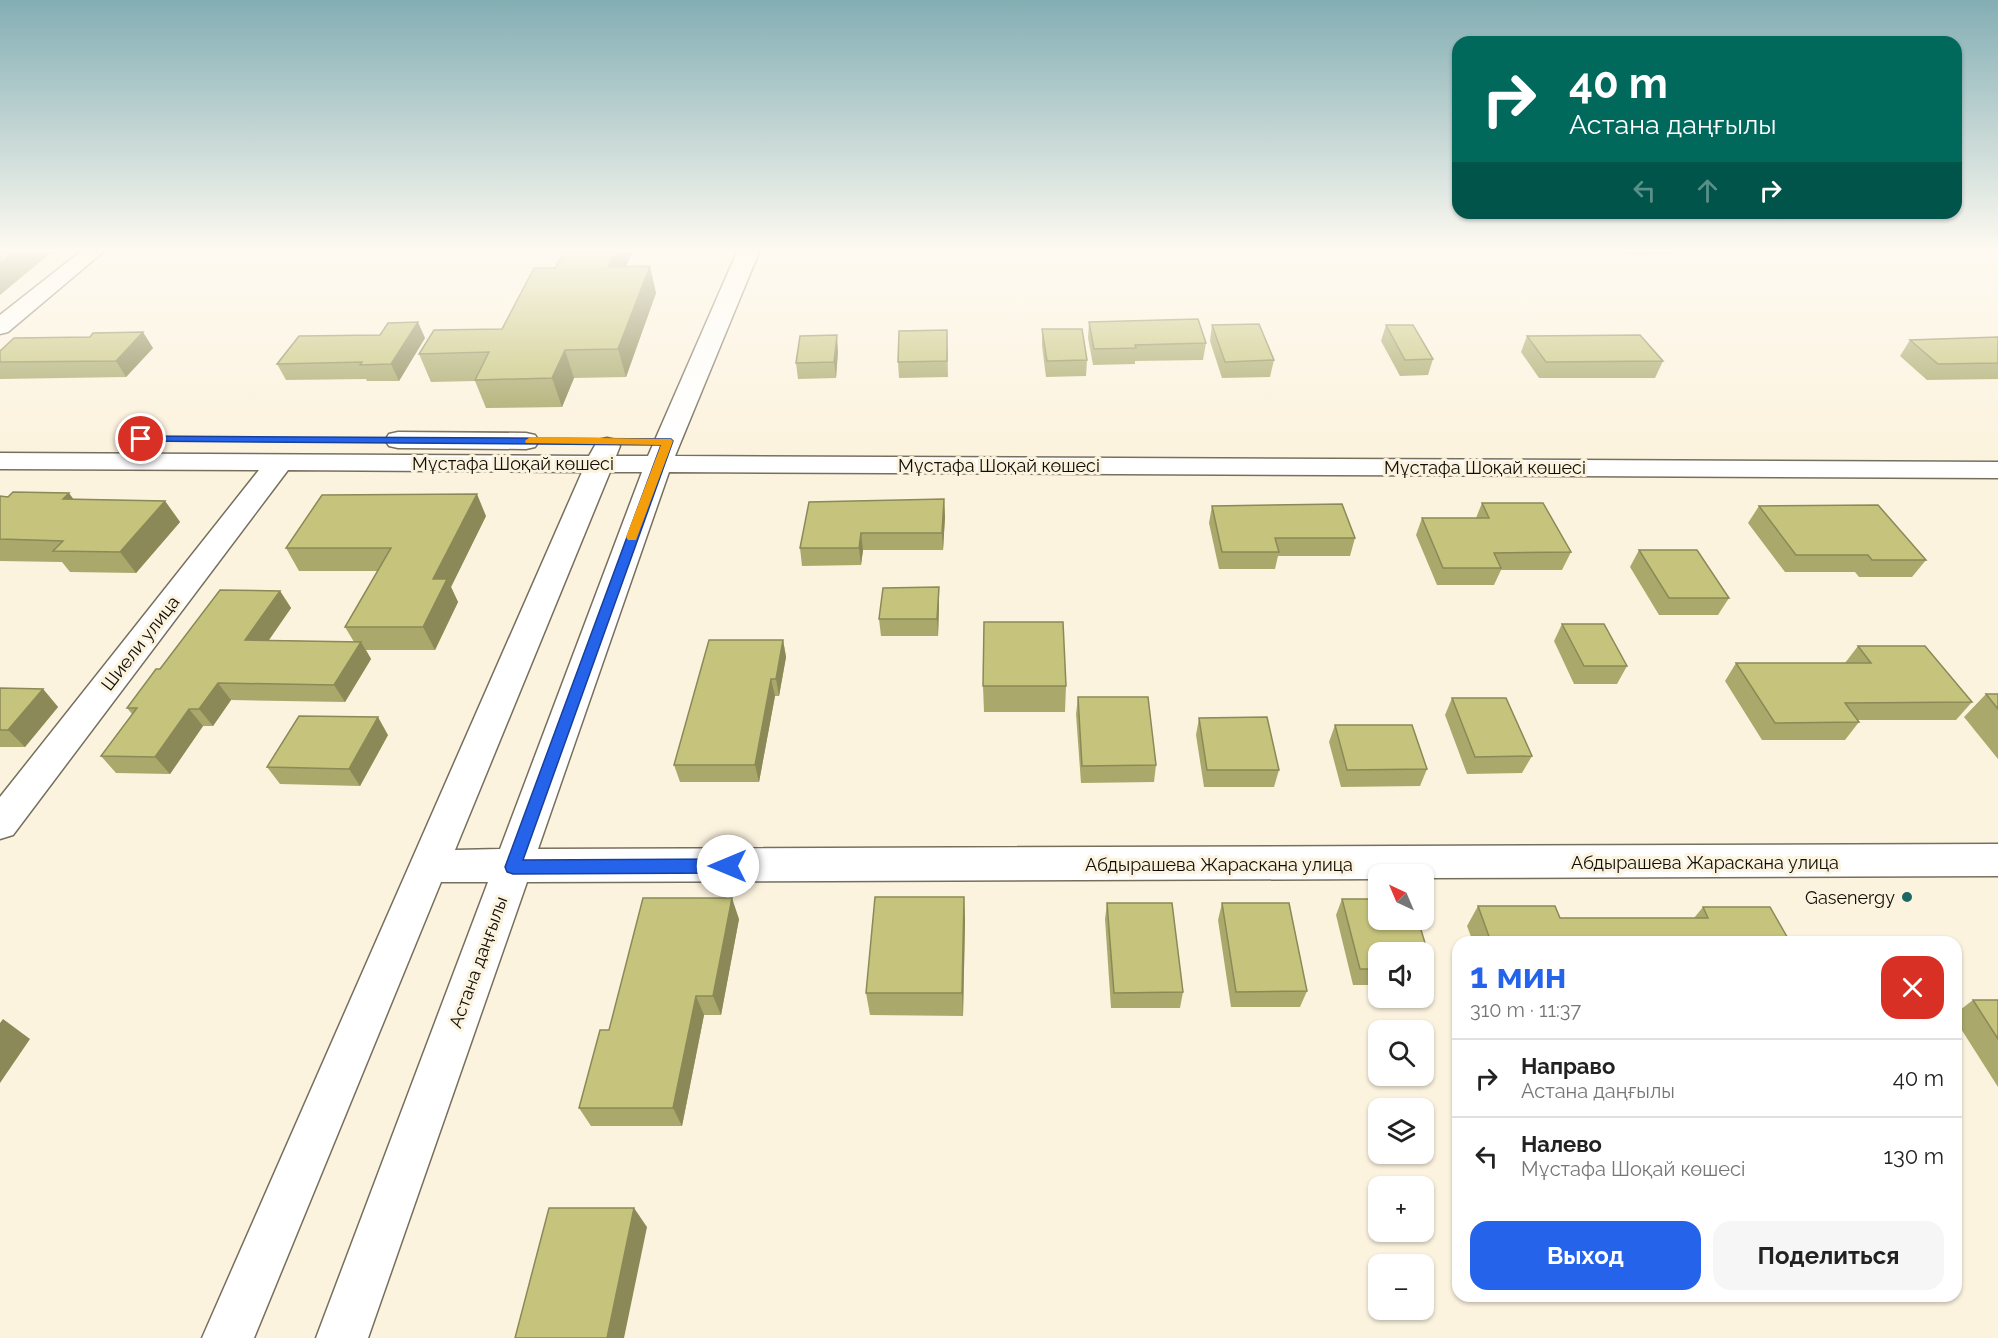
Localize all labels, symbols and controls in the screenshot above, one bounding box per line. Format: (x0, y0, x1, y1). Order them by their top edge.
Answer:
text: 40 m (1569, 59, 1668, 108)
icon: right (1470, 60, 1548, 138)
text: Астана даңғылы (1569, 109, 1777, 140)
icon: left (1628, 174, 1661, 207)
icon: ahead (1691, 174, 1724, 207)
icon: right (1754, 174, 1787, 207)
pin (115, 413, 166, 464)
icon: arrive (124, 422, 157, 455)
street label: Мұстафа Шоқай көшесі (412, 453, 614, 474)
street label: Мұстафа Шоқай көшесі (898, 455, 1100, 476)
street label: Мұстафа Шоқай көшесі (1384, 457, 1586, 478)
street label: Шиели улица (97, 591, 183, 695)
position arrow (696, 834, 760, 898)
street label: Абдырашева Жараскана улица (1571, 852, 1839, 873)
street label: Абдырашева Жараскана улица (1085, 854, 1353, 875)
north arrow (1368, 864, 1434, 930)
map controls (1368, 864, 1434, 1320)
place label: Gasenergy (1805, 887, 1895, 908)
marker: Gasenergy (1900, 890, 1914, 904)
street label: Астана даңғылы (444, 893, 512, 1031)
button: sound (1368, 942, 1434, 1008)
text: 1 мин (1470, 954, 1566, 996)
button: close (1881, 956, 1944, 1019)
text: 310 m · 11:37 (1470, 998, 1581, 1022)
button: search (1368, 1020, 1434, 1086)
text: Направо (1521, 1053, 1615, 1079)
icon: right (1470, 1062, 1503, 1095)
text: 40 m (1893, 1065, 1944, 1091)
text: Астана даңғылы (1521, 1079, 1675, 1103)
button: layers (1368, 1098, 1434, 1164)
text: Налево (1521, 1131, 1602, 1157)
icon: left (1470, 1140, 1503, 1173)
text: 130 m (1884, 1143, 1944, 1169)
text: Мұстафа Шоқай көшесі (1521, 1157, 1745, 1181)
button: + (1368, 1176, 1434, 1242)
button: Выход (1470, 1221, 1701, 1290)
button: Поделиться (1713, 1221, 1944, 1290)
button: − (1368, 1254, 1434, 1320)

